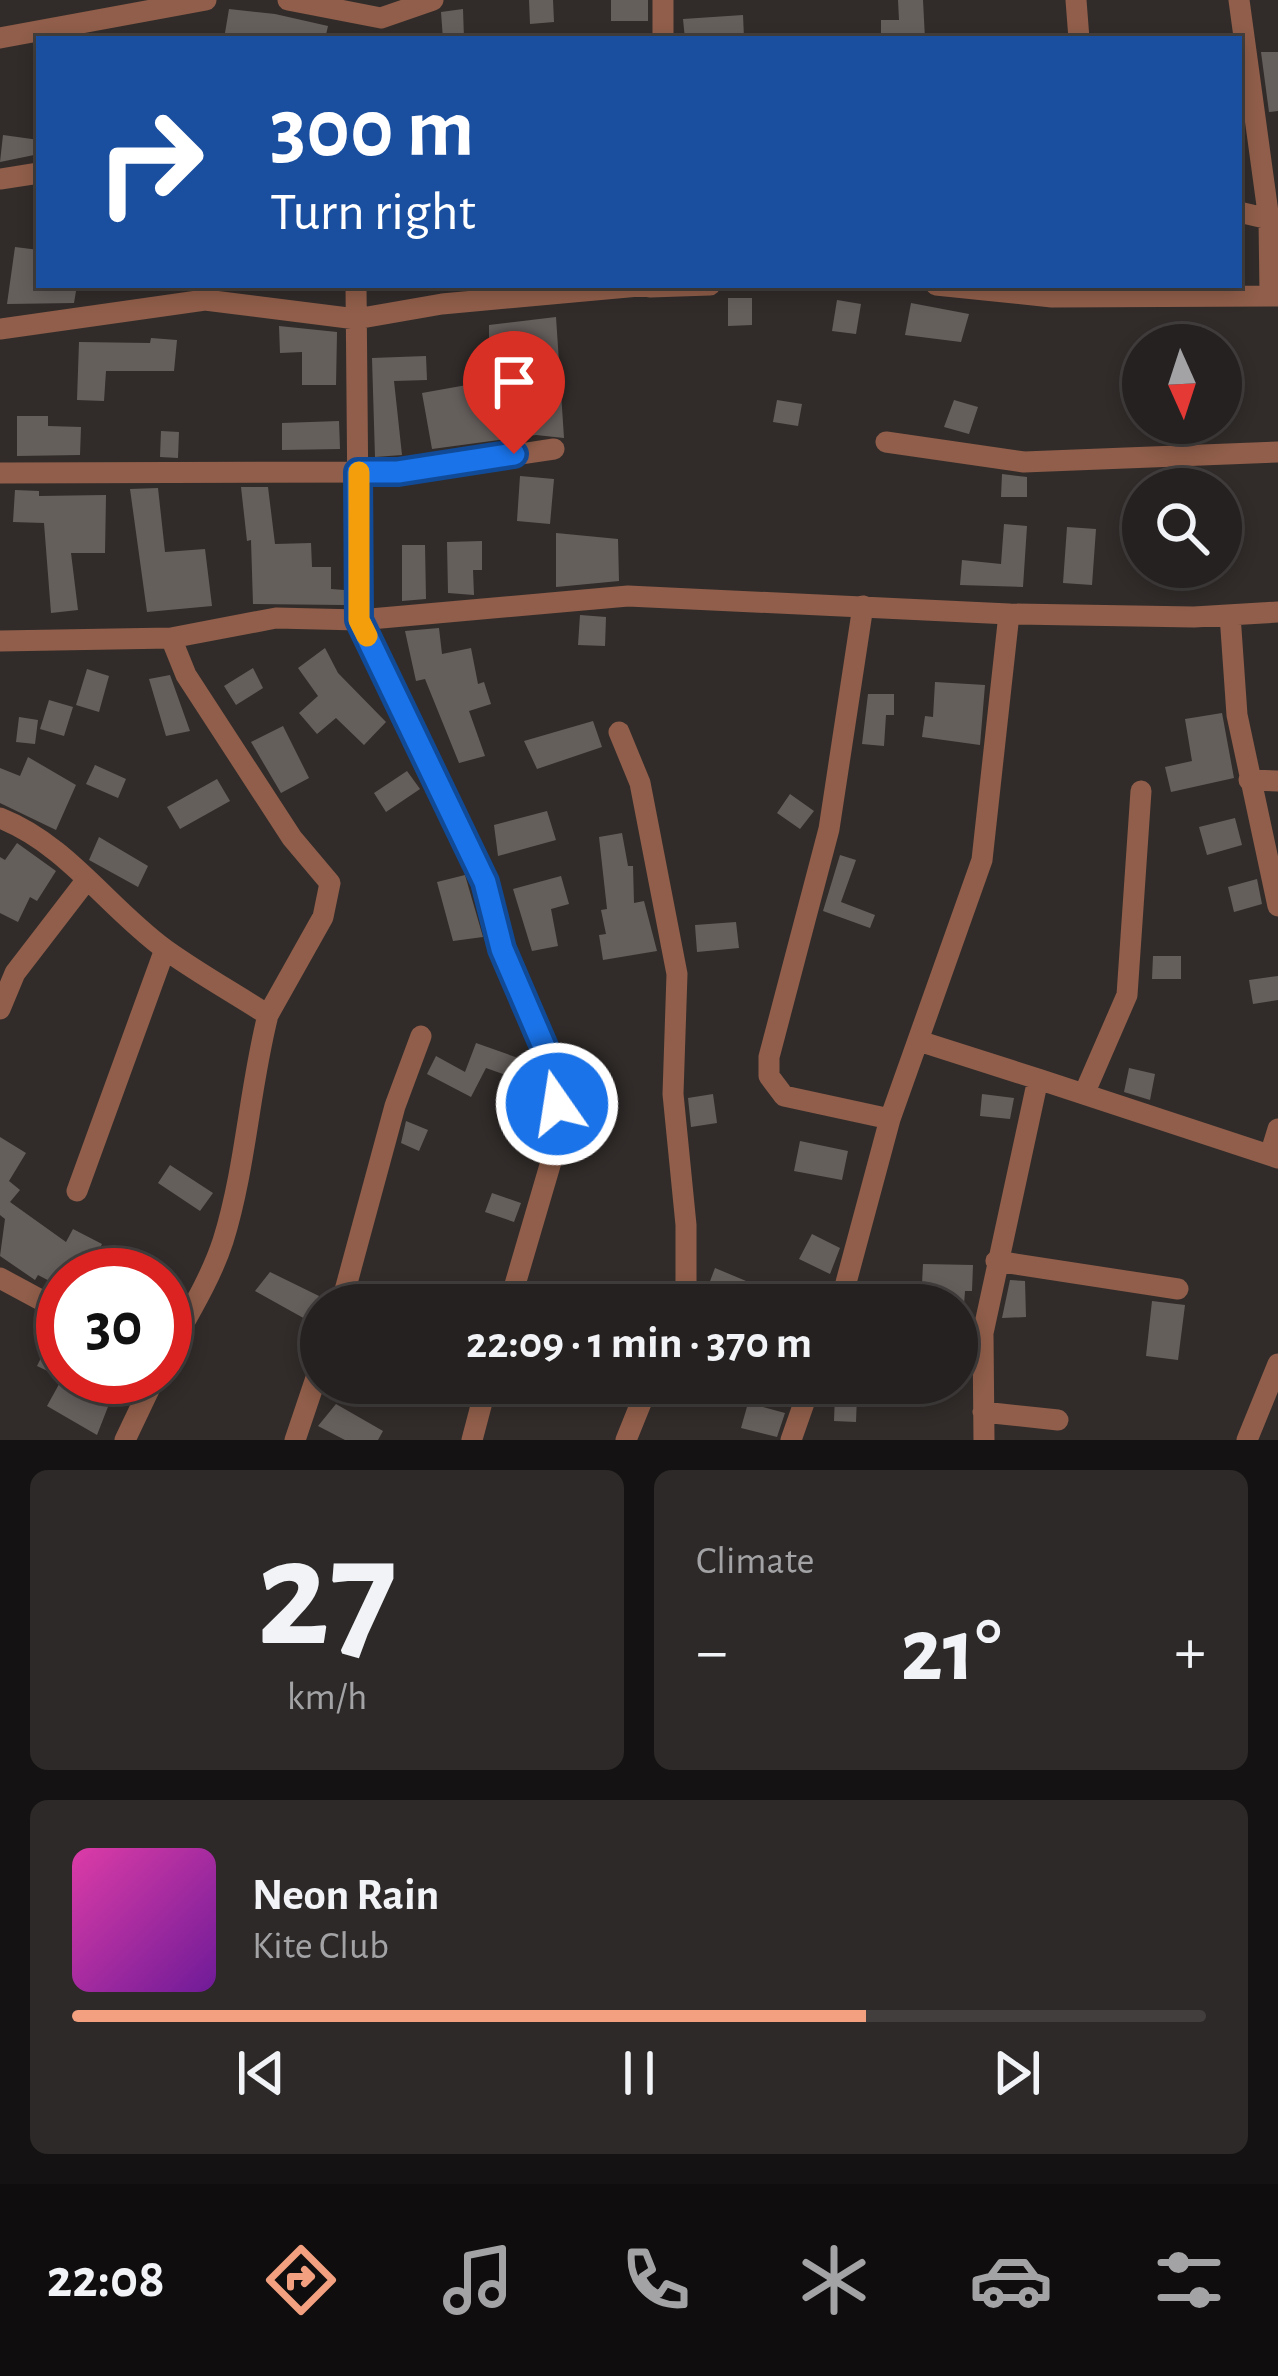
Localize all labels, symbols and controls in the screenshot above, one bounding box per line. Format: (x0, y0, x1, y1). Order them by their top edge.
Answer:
icon: right (72, 84, 228, 240)
text: 300 m (270, 88, 474, 172)
text: Turn right (270, 186, 476, 240)
north arrow (1122, 324, 1242, 444)
map controls (1122, 324, 1242, 588)
pin (463, 331, 565, 454)
icon: arrive (481, 349, 547, 415)
button: search (1122, 468, 1242, 588)
position arrow (494, 1041, 620, 1167)
speed limit sign: 30 (36, 1248, 192, 1404)
text: 22:09 · 1 min · 370 m (466, 1321, 812, 1366)
text: 27 (257, 1518, 397, 1674)
text: Climate (696, 1542, 814, 1581)
text: 21° (900, 1607, 1002, 1697)
text: − (696, 1619, 728, 1685)
text: + (1174, 1619, 1206, 1685)
text: km/h (287, 1678, 367, 1717)
text: Neon Rain (252, 1873, 439, 1918)
text: Kite Club (252, 1927, 389, 1966)
icon: previous (228, 2040, 294, 2106)
icon: pause (606, 2040, 672, 2106)
icon: next (984, 2040, 1050, 2106)
icon: directions (259, 2238, 343, 2322)
icon: music (436, 2238, 520, 2322)
icon: phone (614, 2238, 698, 2322)
icon: climate (792, 2238, 876, 2322)
icon: car (969, 2238, 1053, 2322)
icon: filters (1147, 2238, 1231, 2322)
text: 22:08 (47, 2253, 165, 2307)

